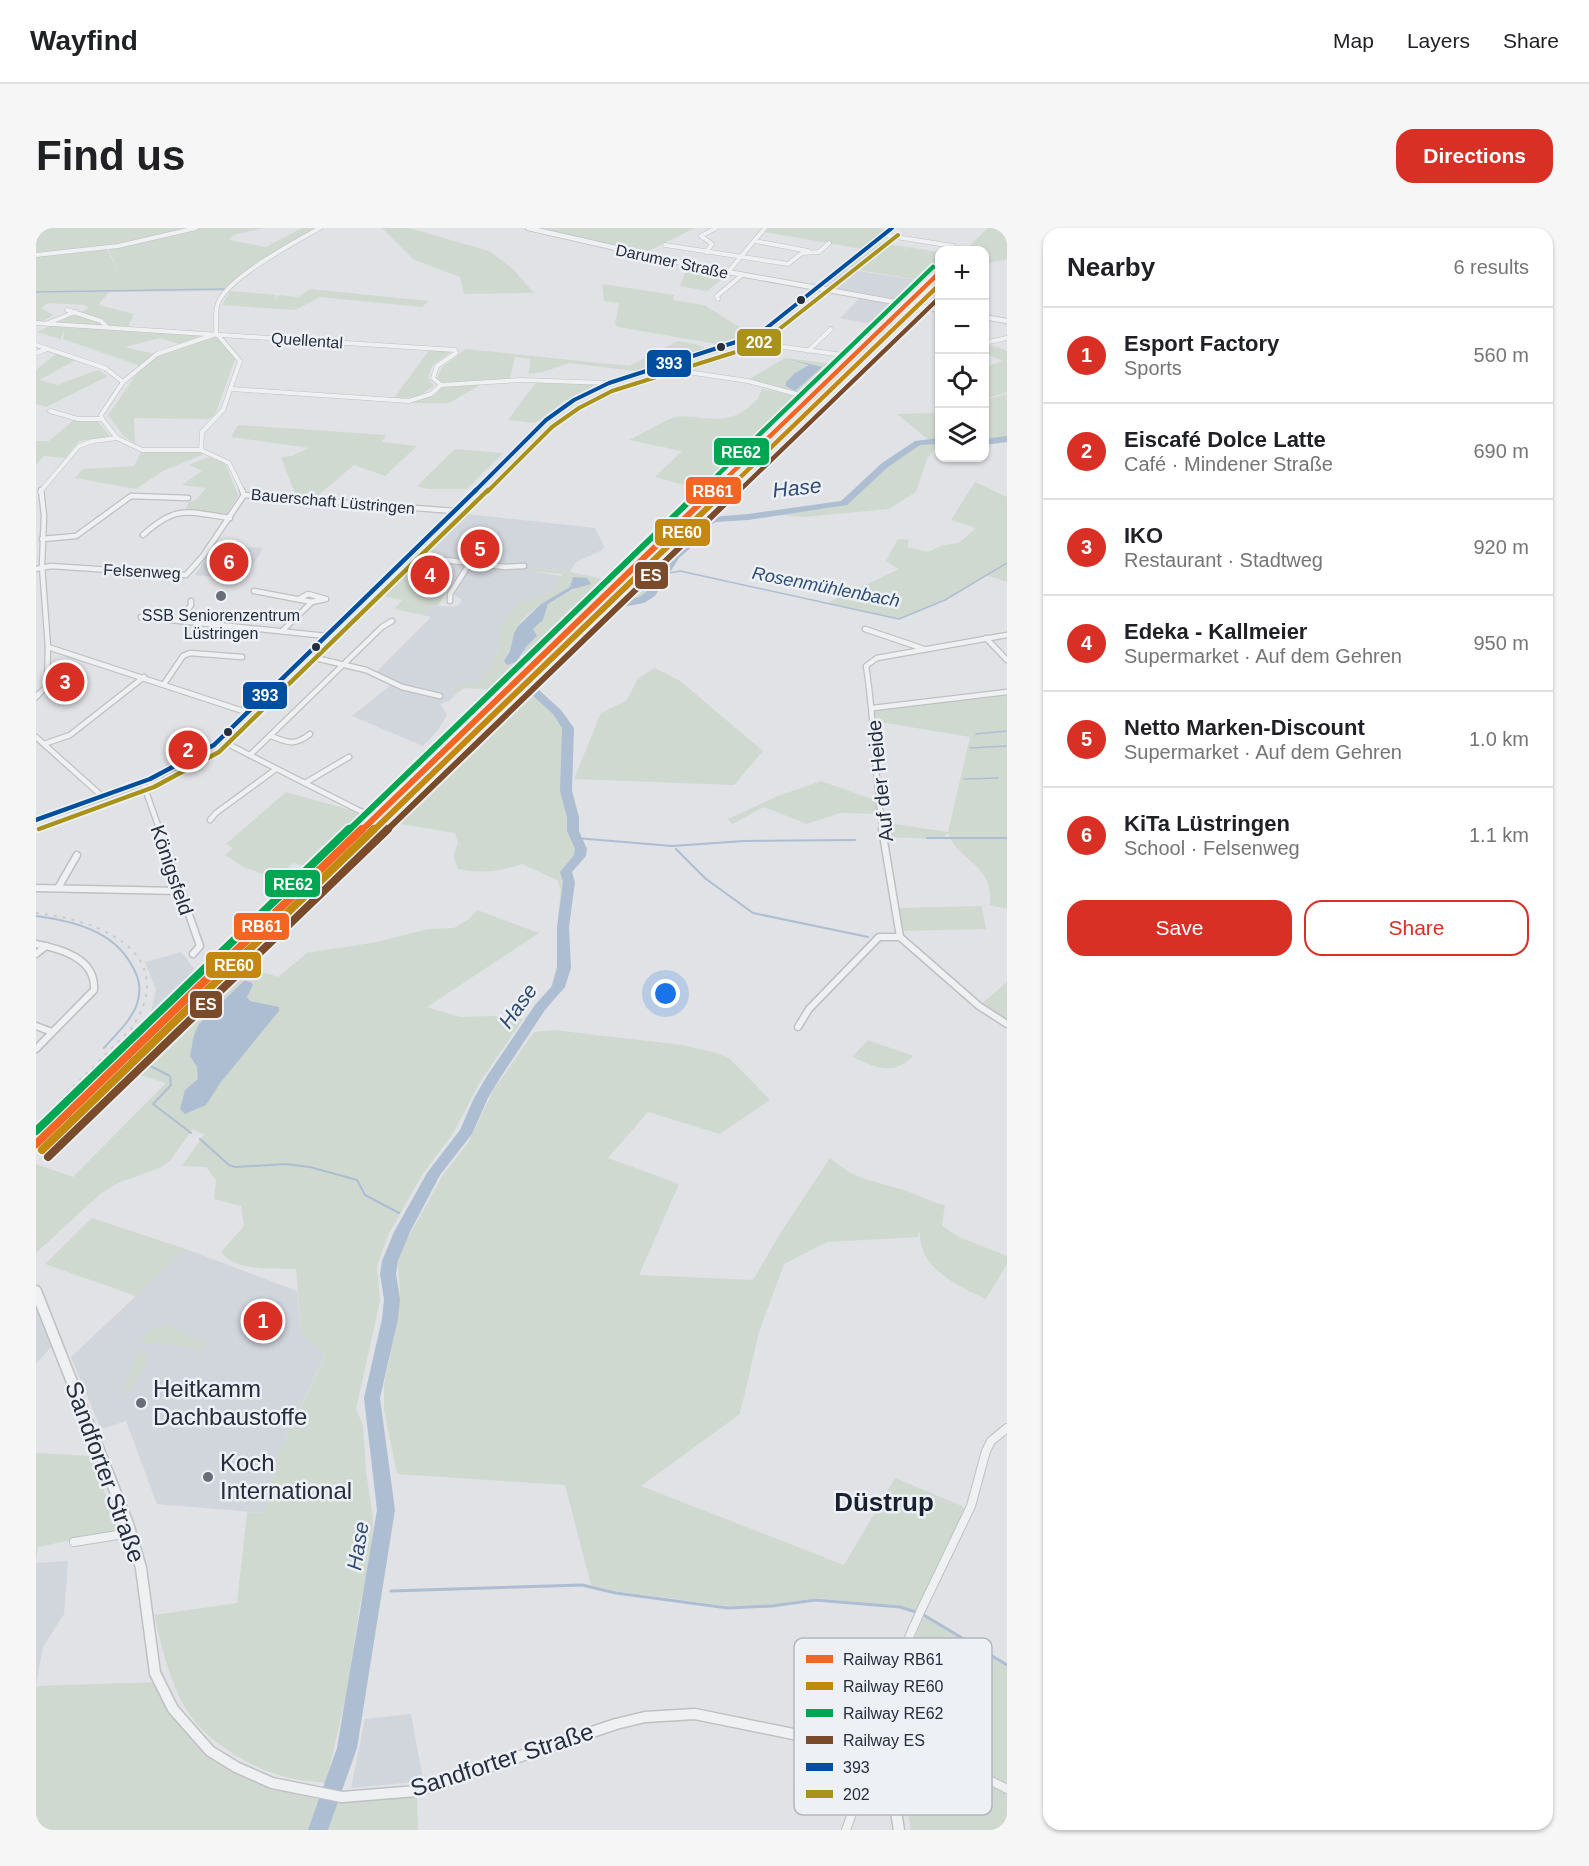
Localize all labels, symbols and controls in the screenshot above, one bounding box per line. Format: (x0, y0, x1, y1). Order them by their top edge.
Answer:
text: Wayfind (30, 25, 138, 56)
text: Map (1333, 29, 1374, 52)
text: Layers (1407, 29, 1470, 52)
text: Share (1503, 29, 1559, 52)
button: Directions (1396, 129, 1553, 183)
text: Find us (36, 132, 185, 179)
street label: Darumer Straße (614, 241, 730, 282)
map controls (935, 246, 989, 462)
button: + (935, 246, 989, 300)
text: Nearby (1067, 252, 1155, 282)
text: 6 results (1453, 256, 1529, 278)
unlabelled marker (795, 294, 807, 306)
button: − (935, 300, 989, 354)
line badge: 202 (736, 328, 782, 357)
street label: Quellental (270, 330, 343, 351)
text: Esport Factory (1124, 331, 1279, 356)
text: 202 (746, 334, 772, 351)
unlabelled marker (715, 341, 727, 353)
text: 1 (1081, 344, 1092, 366)
text: 560 m (1473, 344, 1529, 366)
line badge: 393 (646, 349, 692, 378)
button: locate (935, 354, 989, 408)
text: 393 (656, 355, 682, 372)
text: Sports (1124, 357, 1182, 379)
button: layers (935, 408, 989, 462)
text: Eiscafé Dolce Latte (1124, 427, 1326, 452)
line badge: RE62 (713, 437, 770, 466)
text: 2 (1081, 440, 1092, 462)
text: 690 m (1473, 440, 1529, 462)
text: RE62 (721, 444, 761, 461)
text: Café · Mindener Straße (1124, 453, 1333, 475)
water label: Hase (771, 474, 823, 502)
line badge: RB61 (685, 476, 742, 505)
text: RB61 (693, 483, 734, 500)
street label: Bauerschaft Lüstringen (250, 486, 416, 517)
line badge: RE60 (654, 518, 711, 547)
text: IKO (1124, 523, 1163, 548)
text: RE60 (662, 524, 702, 541)
pin: 5 (460, 526, 500, 572)
text: 3 (1081, 536, 1092, 558)
text: 920 m (1473, 536, 1529, 558)
pin: 6 (210, 540, 248, 584)
text: Restaurant · Stadtweg (1124, 549, 1323, 571)
pin: 4 (410, 552, 450, 598)
street label: Felsenweg (103, 561, 181, 582)
line badge: ES (634, 561, 669, 590)
water label: Rosenmühlenbach (750, 563, 902, 611)
text: ES (640, 567, 662, 584)
marker: SSB Seniorenzentrum Lüstringen (214, 589, 228, 603)
place label: SSB Seniorenzentrum Lüstringen (142, 607, 300, 642)
text: Edeka - Kallmeier (1124, 619, 1307, 644)
text: 4 (1081, 632, 1092, 654)
text: 950 m (1473, 632, 1529, 654)
unlabelled marker (310, 641, 322, 653)
text: Supermarket · Auf dem Gehren (1124, 645, 1402, 667)
pin: 3 (45, 660, 84, 704)
line badge: 393 (242, 681, 288, 710)
text: 393 (252, 687, 278, 704)
text: Netto Marken-Discount (1124, 715, 1365, 740)
street label: Auf der Heide (863, 719, 897, 843)
unlabelled marker (222, 726, 234, 738)
pin: 2 (168, 728, 208, 772)
text: 5 (1081, 728, 1092, 750)
text: 1.0 km (1469, 728, 1529, 750)
text: Supermarket · Auf dem Gehren (1124, 741, 1402, 763)
text: KiTa Lüstringen (1124, 811, 1290, 836)
street label: Königsfeld (146, 822, 198, 918)
text: 6 (1081, 824, 1092, 846)
text: 1.1 km (1469, 824, 1529, 846)
text: School · Felsenweg (1124, 837, 1300, 859)
line badge: RE62 (264, 869, 321, 898)
text: RE62 (273, 876, 313, 893)
button: Save (1067, 900, 1292, 956)
button: Share (1304, 900, 1529, 956)
line badge: RB61 (233, 912, 290, 941)
text: RB61 (242, 918, 283, 935)
line badge: RE60 (205, 951, 262, 979)
text: RE60 (214, 957, 254, 974)
water label: Hase (494, 979, 541, 1032)
your location (651, 979, 680, 1008)
line badge: ES (189, 990, 223, 1019)
text: ES (195, 996, 217, 1013)
pin: 1 (244, 1298, 282, 1344)
place label: Heitkamm Dachbaustoffe (153, 1375, 307, 1430)
street label: Sandforter Straße (60, 1378, 151, 1566)
marker: Heitkamm Dachbaustoffe (134, 1396, 148, 1410)
place label: Koch International (220, 1449, 352, 1504)
marker: Koch International (201, 1470, 215, 1484)
district label: Düstrup (834, 1487, 934, 1517)
water label: Hase (342, 1520, 373, 1572)
legend (794, 1638, 992, 1815)
text: Railway RB61 (843, 1651, 944, 1668)
text: Railway RE60 (843, 1678, 944, 1695)
text: Railway RE62 (843, 1705, 944, 1722)
street label: Sandforter Straße (407, 1717, 597, 1802)
text: Railway ES (843, 1732, 925, 1749)
text: 393 (843, 1759, 870, 1776)
text: 202 (843, 1786, 870, 1803)

